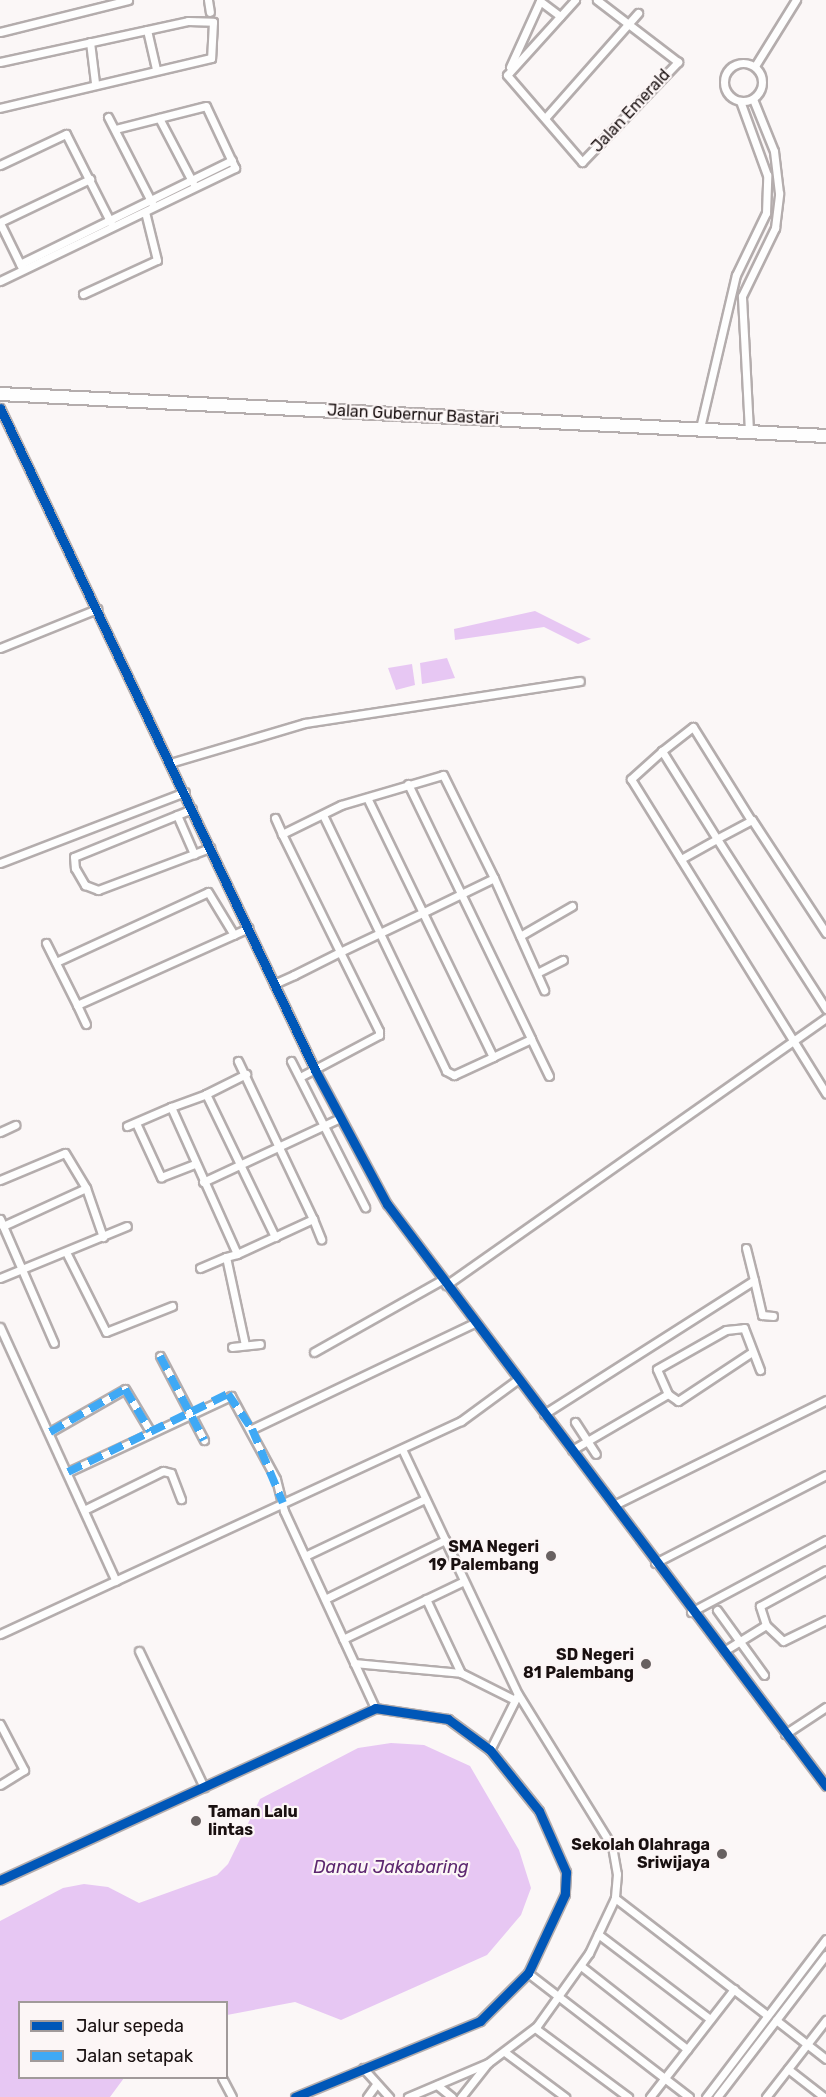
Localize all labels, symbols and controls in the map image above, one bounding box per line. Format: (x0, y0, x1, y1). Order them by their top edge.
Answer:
street label: Jalan Emerald (588, 66, 674, 156)
street label: Jalan Gubernur Bastari (326, 401, 500, 429)
place label: SMA Negeri 19 Palembang (429, 1537, 539, 1575)
marker: SMA Negeri 19 Palembang (544, 1549, 558, 1563)
place label: SD Negeri 81 Palembang (523, 1645, 634, 1683)
marker: SD Negeri 81 Palembang (639, 1657, 653, 1671)
place label: Taman Lalu lintas (208, 1802, 298, 1840)
marker: Taman Lalu lintas (189, 1814, 203, 1828)
place label: Sekolah Olahraga Sriwijaya (571, 1835, 710, 1873)
marker: Sekolah Olahraga Sriwijaya (715, 1847, 729, 1861)
water label: Danau Jakabaring (313, 1856, 469, 1878)
legend (18, 2001, 228, 2079)
text: Jalur sepeda (76, 2015, 184, 2037)
text: Jalan setapak (76, 2045, 193, 2067)

